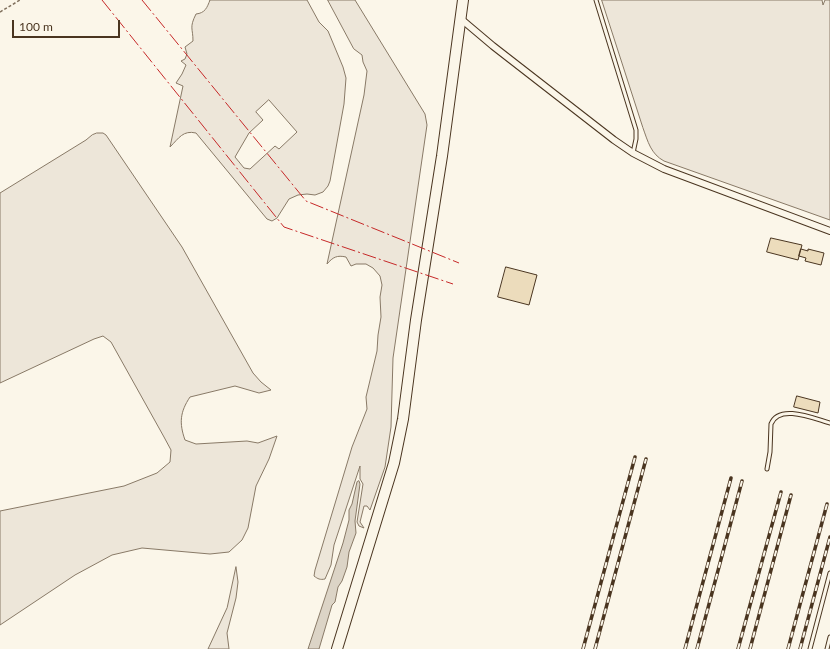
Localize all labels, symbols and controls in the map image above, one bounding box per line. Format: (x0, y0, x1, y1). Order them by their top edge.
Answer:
scale bar (14, 12, 122, 38)
text: 100 m (19, 19, 53, 34)

